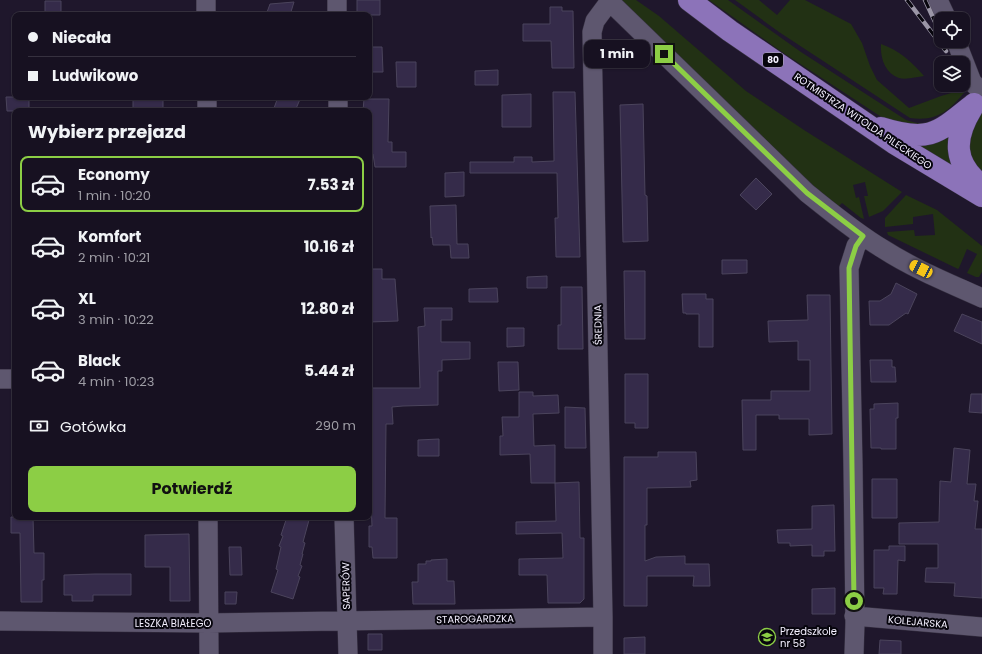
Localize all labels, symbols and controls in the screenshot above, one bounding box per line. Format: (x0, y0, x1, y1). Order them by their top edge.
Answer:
map controls (934, 12, 970, 92)
button: locate (934, 12, 970, 48)
text: Niecała (52, 27, 111, 48)
callout: 1 min (584, 40, 650, 68)
text: 1 min (600, 44, 634, 63)
route end (655, 45, 673, 63)
road number: 80 (763, 53, 783, 67)
button: layers (934, 56, 970, 92)
text: Ludwikowo (52, 65, 138, 86)
street label: ROTMISTRZA WITOLDA PILECKIEGO (791, 69, 935, 173)
text: Wybierz przejazd (28, 119, 186, 144)
text: Economy (78, 164, 150, 185)
icon: car (30, 166, 66, 202)
text: 7.53 zł (307, 174, 354, 195)
text: 1 min · 10:20 (78, 186, 151, 205)
text: Komfort (78, 226, 141, 247)
icon: car (30, 228, 66, 264)
text: 10.16 zł (304, 236, 354, 257)
text: 2 min · 10:21 (78, 248, 150, 267)
car (908, 258, 934, 280)
text: XL (78, 288, 96, 309)
icon: car (30, 290, 66, 326)
text: 12.80 zł (301, 298, 354, 319)
street label: ŚREDNIA (590, 304, 606, 345)
text: 3 min · 10:22 (78, 310, 154, 329)
text: Black (78, 350, 121, 371)
icon: car (30, 352, 66, 388)
text: 5.44 zł (304, 360, 354, 381)
text: 4 min · 10:23 (78, 372, 154, 391)
icon: cash (28, 415, 50, 437)
text: Gotówka (60, 416, 127, 437)
text: 290 m (315, 416, 356, 435)
button: Potwierdź (28, 466, 356, 512)
street label: SAPERÓW (338, 562, 354, 610)
route start (845, 592, 863, 610)
street label: STAROGARDZKA (436, 611, 514, 627)
street label: KOLEJARSKA (887, 612, 949, 632)
street label: LESZKA BIAŁEGO (135, 616, 211, 631)
place label: Przedszkole nr 58 (780, 624, 837, 651)
school or university icon: Przedszkole nr 58 (757, 627, 777, 647)

